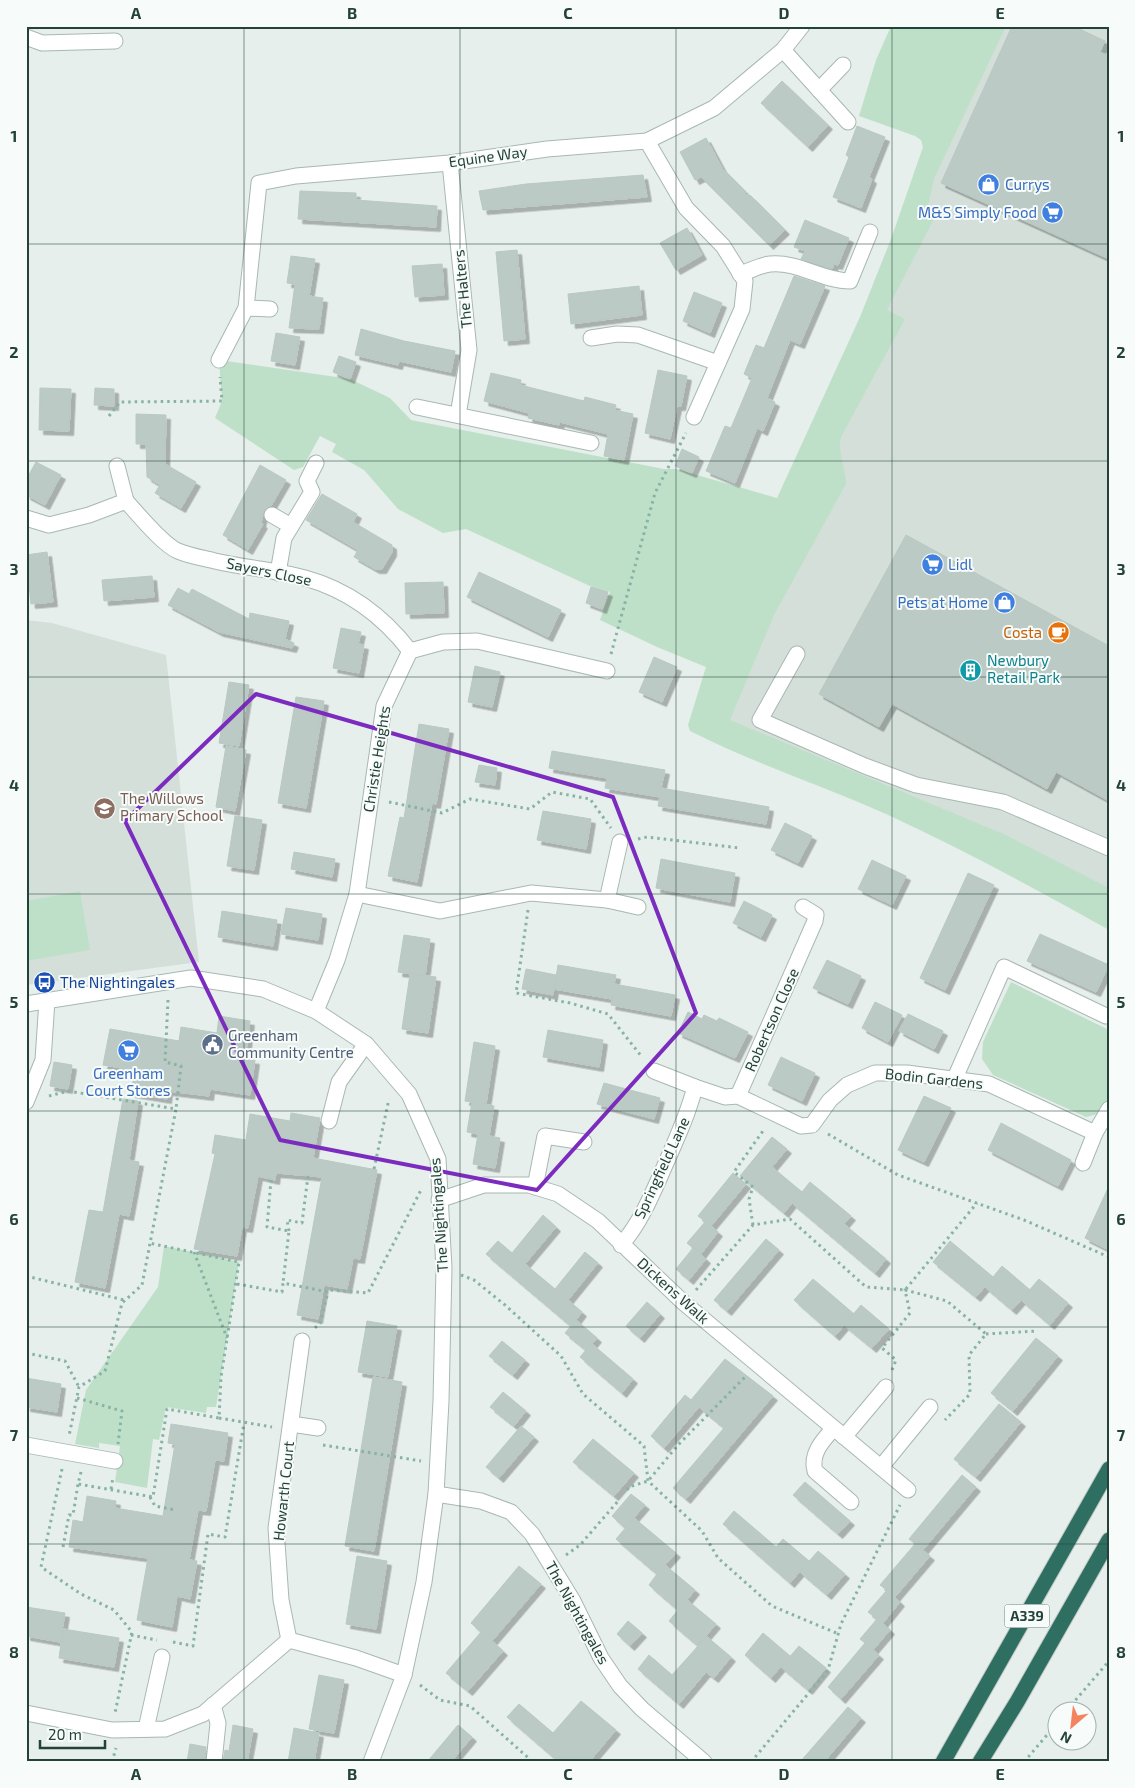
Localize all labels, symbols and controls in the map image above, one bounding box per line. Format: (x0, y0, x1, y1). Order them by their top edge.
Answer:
text: A (131, 3, 142, 22)
text: B (347, 3, 357, 22)
text: C (563, 3, 573, 22)
text: D (779, 3, 790, 22)
text: E (995, 3, 1005, 22)
text: 1 (11, 126, 17, 145)
text: 1 (1118, 126, 1124, 145)
street label: Equine Way (447, 142, 528, 170)
shop icon: Currys (977, 173, 1001, 197)
place label: Currys (1005, 175, 1050, 193)
supermarket icon: M&S Simply Food (1041, 201, 1065, 225)
place label: M&S Simply Food (918, 203, 1037, 221)
street label: The Halters (449, 249, 475, 329)
text: 2 (9, 342, 19, 361)
text: 2 (1116, 342, 1126, 361)
street label: Sayers Close (225, 553, 313, 589)
supermarket icon: Lidl (920, 553, 944, 577)
place label: Lidl (948, 555, 973, 573)
text: 3 (9, 559, 19, 578)
text: 3 (1116, 559, 1126, 578)
shop icon: Pets at Home (992, 591, 1016, 615)
place label: Pets at Home (897, 593, 988, 611)
cafe icon: Costa (1046, 621, 1070, 645)
place label: Costa (1003, 623, 1042, 641)
place label: Newbury Retail Park (987, 651, 1060, 686)
building icon: Newbury Retail Park (959, 658, 983, 682)
street label: Christie Heights (359, 704, 393, 813)
text: 4 (9, 775, 19, 794)
text: 4 (1116, 775, 1126, 794)
place label: The Willows Primary School (120, 789, 223, 824)
school or university icon: The Willows Primary School (92, 796, 116, 820)
street label: Robertson Close (740, 965, 802, 1074)
bus stop icon: The Nightingales (32, 971, 56, 995)
place label: The Nightingales (60, 973, 175, 991)
text: 5 (10, 992, 19, 1011)
text: 5 (1117, 992, 1126, 1011)
place label: Greenham Community Centre (228, 1026, 354, 1061)
public building icon: Greenham Community Centre (200, 1033, 224, 1057)
supermarket icon: Greenham Court Stores (116, 1039, 140, 1063)
place label: Greenham Court Stores (86, 1064, 170, 1099)
street label: Bodin Gardens (884, 1064, 984, 1092)
street label: Springfield Lane (630, 1114, 693, 1221)
street label: The Nightingales (425, 1157, 451, 1273)
text: 6 (9, 1209, 19, 1228)
text: 6 (1116, 1209, 1126, 1228)
street label: Dickens Walk (634, 1253, 714, 1327)
text: 7 (10, 1425, 19, 1444)
text: 7 (1117, 1425, 1126, 1444)
street label: Howarth Court (269, 1440, 297, 1542)
street label: The Nightingales (542, 1558, 614, 1667)
road number: A339 (1004, 1604, 1050, 1628)
text: 8 (9, 1642, 19, 1661)
text: 8 (1116, 1642, 1126, 1661)
north arrow (1048, 1700, 1098, 1750)
scale bar (40, 1718, 105, 1750)
text: 20 m (48, 1725, 82, 1743)
text: N (1057, 1728, 1074, 1748)
text: A (131, 1764, 142, 1783)
text: B (347, 1764, 357, 1783)
text: C (563, 1764, 573, 1783)
text: D (779, 1764, 790, 1783)
text: E (995, 1764, 1005, 1783)

